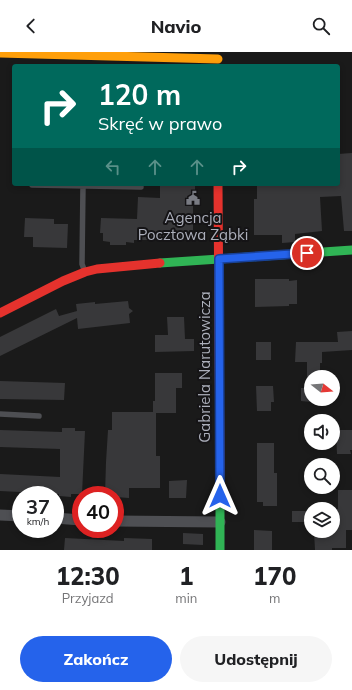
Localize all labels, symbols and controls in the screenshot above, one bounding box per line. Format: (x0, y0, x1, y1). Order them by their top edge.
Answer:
icon: back (20, 15, 42, 37)
text: Navio (151, 15, 201, 38)
icon: search (310, 15, 332, 37)
text: 120 m (98, 77, 181, 112)
icon: right (32, 80, 84, 132)
text: Skręć w prawo (98, 112, 222, 135)
icon: left (102, 156, 124, 178)
icon: ahead (144, 156, 166, 178)
icon: ahead (186, 156, 208, 178)
icon: right (228, 156, 250, 178)
public building icon: Agencja Pocztowa Ząbki (185, 190, 201, 206)
place label: Agencja Pocztowa Ząbki (138, 208, 248, 244)
pin (290, 236, 324, 270)
icon: arrive (296, 242, 318, 264)
street label: Gabriela Narutowicza (195, 291, 214, 443)
north arrow (304, 370, 340, 406)
map controls (304, 370, 340, 538)
button: sound (304, 414, 340, 450)
button: search (304, 458, 340, 494)
position arrow (199, 475, 241, 517)
speed limit sign: 40 (72, 486, 124, 538)
text: 37 (26, 494, 50, 519)
button: layers (304, 502, 340, 538)
text: km/h (27, 515, 49, 528)
text: 12:30 (56, 561, 120, 591)
text: 1 (179, 561, 194, 591)
text: 170 (253, 561, 296, 591)
text: Przyjazd (62, 590, 114, 606)
text: min (175, 590, 197, 606)
text: m (269, 590, 280, 606)
button: Zakończ (20, 636, 172, 682)
button: Udostępnij (180, 636, 332, 682)

